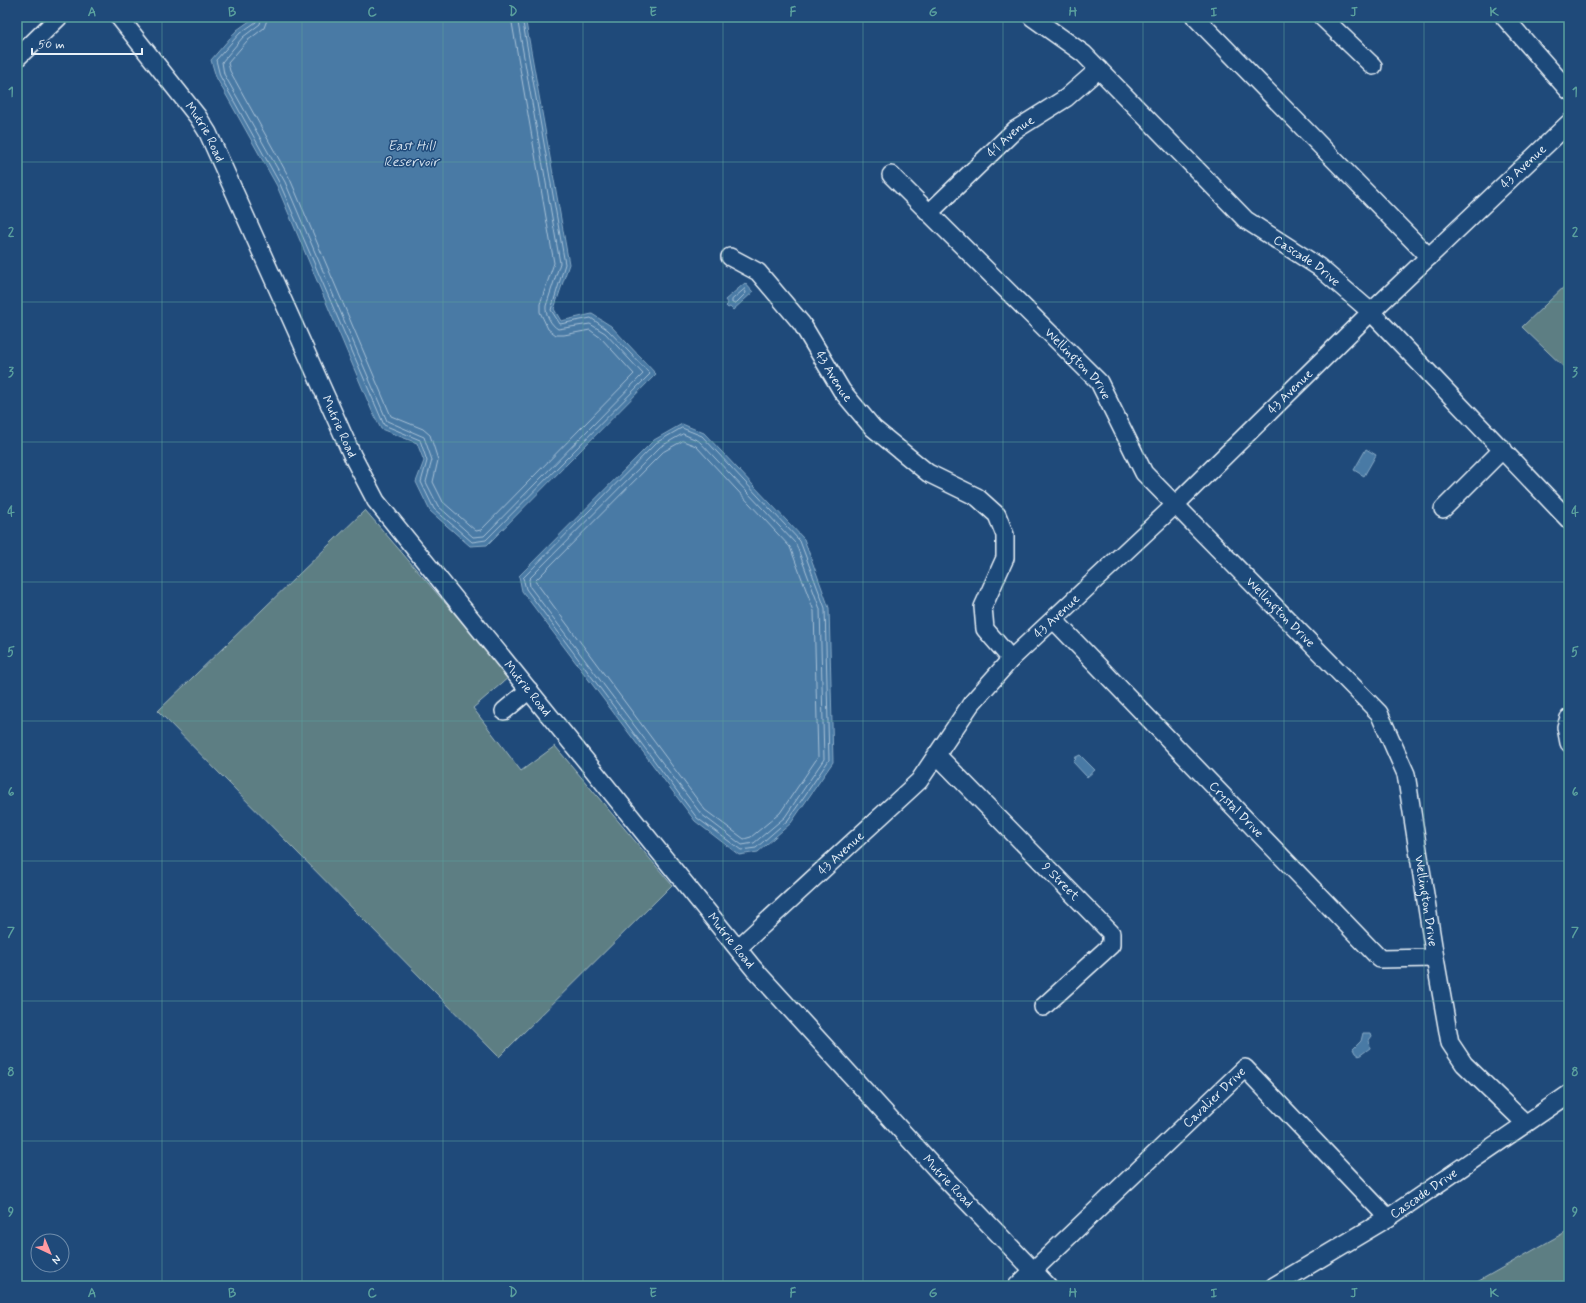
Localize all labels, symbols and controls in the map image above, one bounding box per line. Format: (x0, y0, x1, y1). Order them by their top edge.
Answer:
text: A (88, 4, 96, 21)
text: B (228, 4, 237, 21)
text: C (367, 4, 377, 21)
text: D (509, 4, 518, 21)
text: E (649, 4, 657, 21)
text: F (790, 4, 797, 21)
text: G (929, 4, 938, 21)
text: H (1069, 4, 1078, 21)
text: I (1211, 4, 1218, 21)
text: J (1350, 4, 1358, 21)
text: K (1489, 4, 1499, 21)
scale bar (32, 30, 142, 56)
text: 50 m (38, 37, 65, 53)
text: 1 (8, 84, 14, 101)
text: 1 (1572, 84, 1578, 101)
street label: Mutrie Road (181, 98, 228, 165)
street label: 41 Avenue (983, 112, 1037, 161)
water label: East Hill Reservoir (383, 137, 441, 171)
street label: 43 Avenue (1497, 141, 1550, 193)
text: 2 (8, 224, 15, 241)
text: 2 (1572, 224, 1579, 241)
street label: Cascade Drive (1270, 231, 1344, 290)
street label: Wellington Drive (1041, 324, 1115, 403)
street label: 43 Avenue (811, 347, 856, 405)
text: 3 (8, 364, 14, 381)
text: 3 (1572, 364, 1578, 381)
street label: 43 Avenue (1264, 365, 1317, 418)
street label: Mutrie Road (318, 393, 361, 461)
text: 4 (7, 504, 15, 521)
text: 4 (1571, 504, 1579, 521)
street label: Wellington Drive (1242, 573, 1319, 651)
street label: 43 Avenue (1030, 590, 1083, 642)
text: 5 (7, 644, 15, 661)
text: 5 (1571, 644, 1579, 661)
street label: Mutrie Road (500, 657, 555, 720)
street label: Crystal Drive (1205, 778, 1268, 842)
text: 6 (8, 784, 15, 801)
text: 6 (1572, 784, 1579, 801)
street label: 43 Avenue (814, 827, 868, 879)
street label: Wellington Drive (1410, 854, 1442, 948)
street label: 9 Street (1038, 859, 1084, 905)
street label: Mutrie Road (703, 909, 759, 972)
text: 7 (7, 924, 15, 941)
text: 7 (1571, 924, 1579, 941)
street label: Cavalier Drive (1179, 1063, 1250, 1131)
text: 8 (7, 1064, 15, 1081)
text: 8 (1571, 1064, 1579, 1081)
street label: Mutrie Road (919, 1151, 977, 1211)
street label: Cascade Drive (1387, 1164, 1461, 1223)
text: 9 (8, 1204, 15, 1221)
text: 9 (1572, 1204, 1579, 1221)
north arrow (30, 1233, 70, 1273)
text: N (49, 1252, 64, 1267)
text: A (88, 1285, 96, 1302)
text: B (228, 1285, 237, 1302)
text: C (367, 1285, 377, 1302)
text: D (509, 1285, 518, 1302)
text: E (649, 1285, 657, 1302)
text: F (790, 1285, 797, 1302)
text: G (929, 1285, 938, 1302)
text: H (1069, 1285, 1078, 1302)
text: I (1211, 1285, 1218, 1302)
text: J (1350, 1285, 1358, 1302)
text: K (1489, 1285, 1499, 1302)

